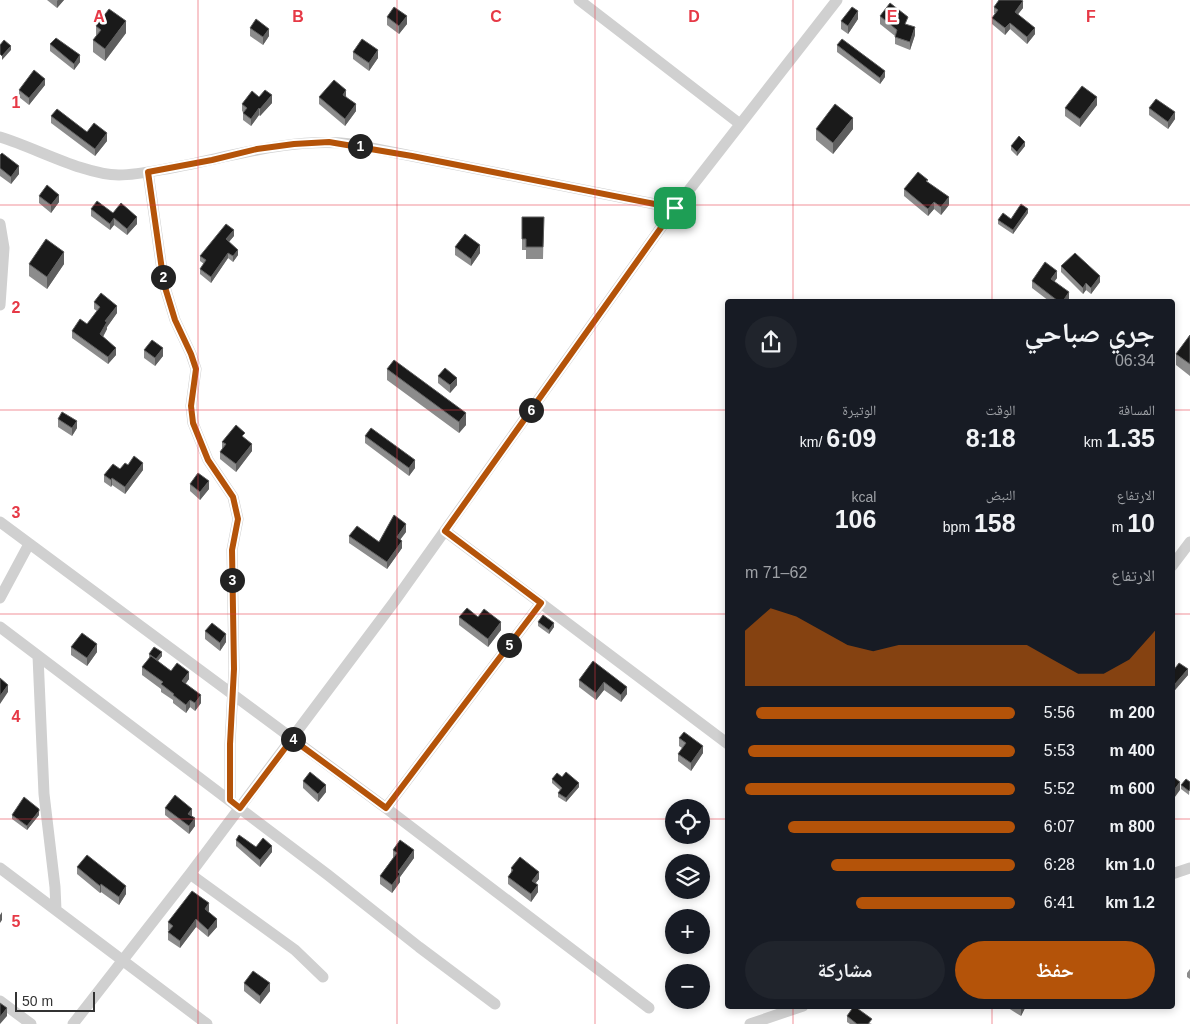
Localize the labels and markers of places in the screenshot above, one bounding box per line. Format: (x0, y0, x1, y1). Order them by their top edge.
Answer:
pin: 1 (348, 134, 372, 158)
pin (654, 187, 696, 229)
pin: 2 (150, 264, 176, 290)
pin: 6 (518, 398, 544, 422)
pin: 3 (220, 568, 244, 592)
pin: 5 (496, 632, 522, 658)
pin: 4 (280, 726, 306, 752)

